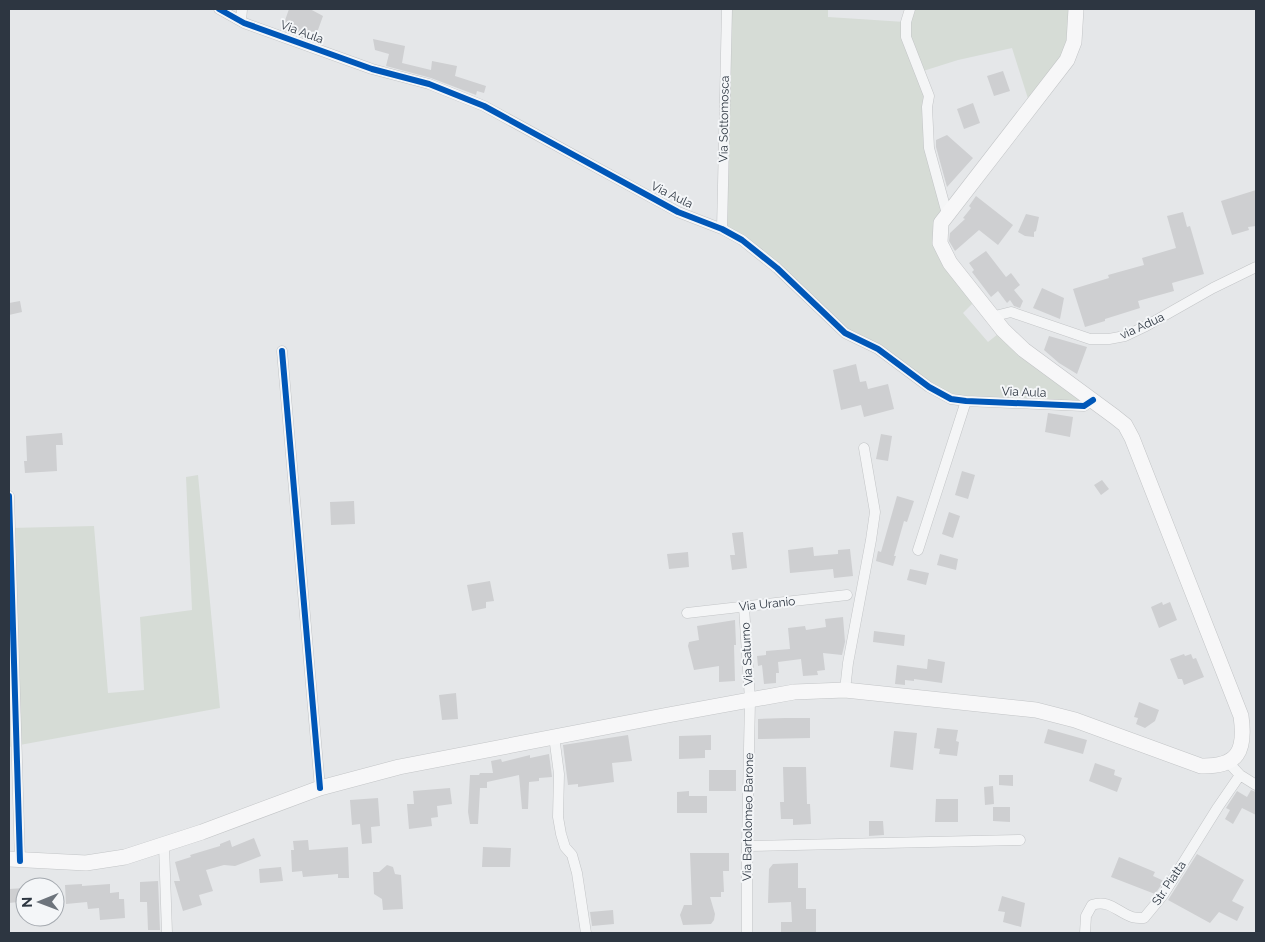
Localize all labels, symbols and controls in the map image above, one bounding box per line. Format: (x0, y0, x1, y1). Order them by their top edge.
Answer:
street label: Via Aula (279, 18, 325, 46)
street label: Via Sottomosca (716, 75, 732, 163)
street label: Via Aula (649, 179, 695, 211)
street label: via Adua (1118, 310, 1166, 342)
street label: Via Aula (1001, 384, 1047, 400)
street label: Via Uranio (738, 594, 796, 614)
street label: Via Saturno (738, 622, 756, 686)
street label: Via Bartolomeo Barone (740, 753, 756, 881)
street label: Str. Piatta (1149, 858, 1189, 908)
north arrow (15, 877, 65, 927)
text: N (19, 897, 35, 908)

